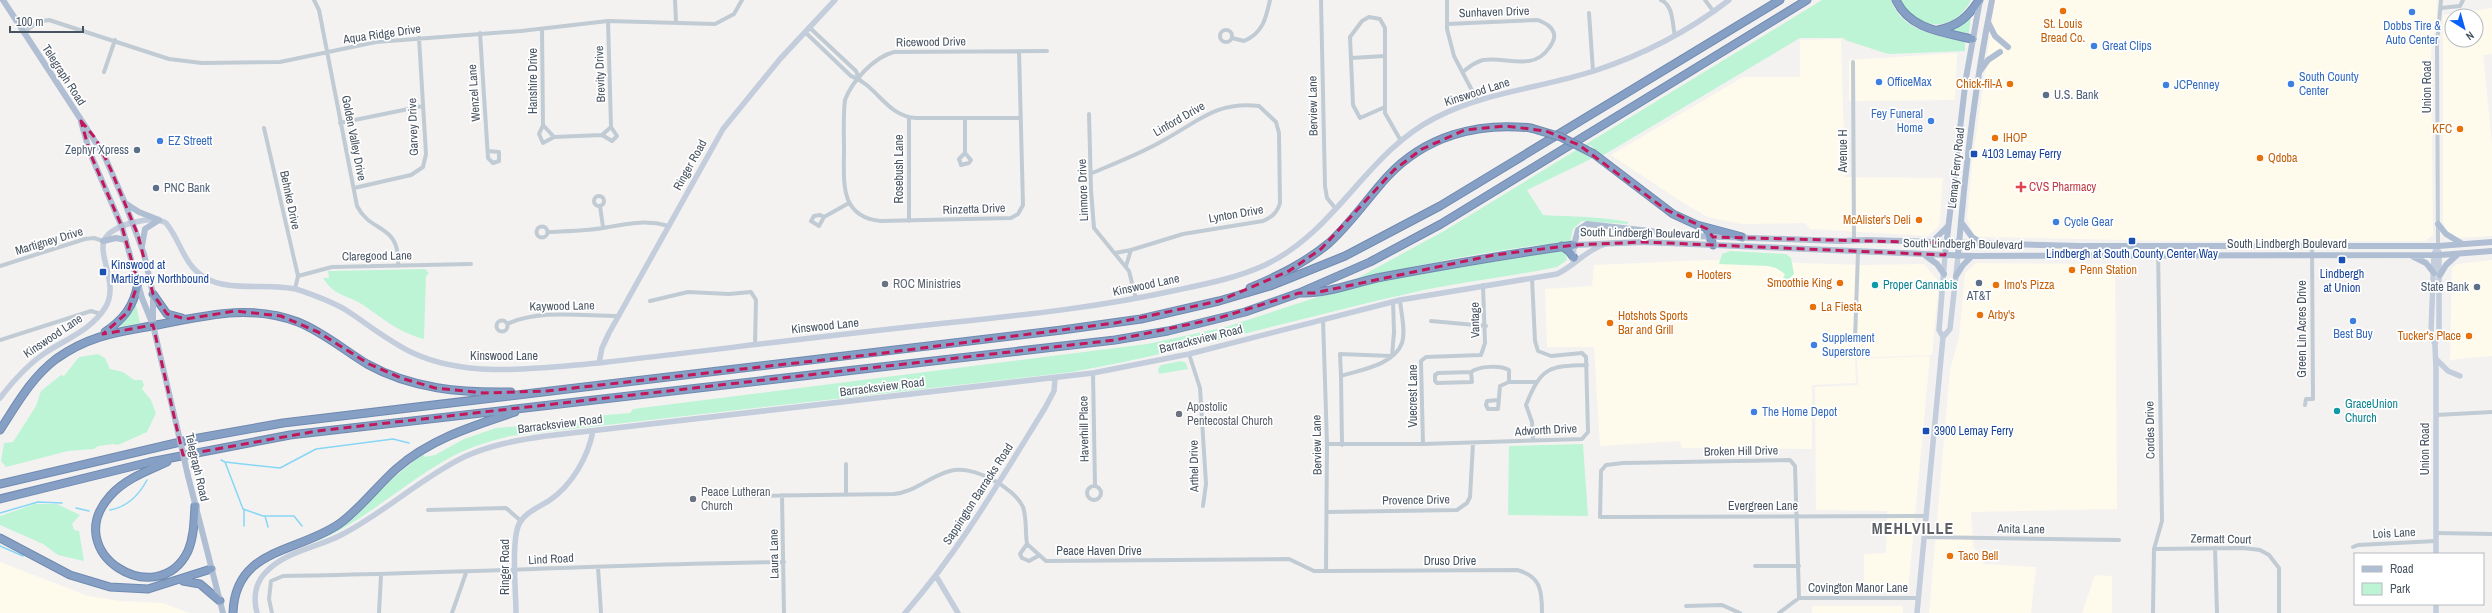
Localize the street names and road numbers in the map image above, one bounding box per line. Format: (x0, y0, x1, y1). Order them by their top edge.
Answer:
street label: Sunhaven Drive (1458, 3, 1530, 21)
street label: Aqua Ridge Drive (341, 21, 422, 48)
street label: Ricewood Drive (896, 33, 966, 51)
street label: Telegraph Road (38, 42, 90, 108)
street label: Brevity Drive (591, 45, 609, 103)
street label: Hanshire Drive (525, 48, 541, 114)
street label: Union Road (2419, 61, 2435, 113)
street label: Wenzel Lane (464, 64, 484, 122)
street label: Kinswood Lane (1442, 74, 1512, 110)
street label: Berview Lane (1304, 76, 1322, 136)
street label: Golden Valley Drive (338, 94, 370, 182)
street label: Garvey Drive (404, 98, 422, 156)
street label: Linford Drive (1150, 98, 1208, 140)
street label: Lemay Ferry Road (1944, 127, 1968, 209)
street label: Avenue H (1835, 129, 1851, 174)
street label: Rosebush Lane (891, 135, 907, 203)
street label: Ringer Road (669, 137, 711, 193)
street label: Linmore Drive (1074, 159, 1092, 221)
street label: Behnke Drive (276, 169, 304, 231)
street label: Rinzetta Drive (942, 200, 1006, 218)
street label: Lynton Drive (1207, 201, 1265, 227)
street label: Martigney Drive (13, 223, 85, 259)
street label: South Lindbergh Boulevard (1580, 224, 1700, 242)
street label: South Lindbergh Boulevard (1903, 235, 2023, 253)
street label: South Lindbergh Boulevard (2227, 236, 2347, 252)
street label: Claregood Lane (342, 247, 412, 265)
street label: Kinswood Lane (1111, 270, 1181, 300)
street label: Green Lin Acres Drive (2294, 280, 2310, 378)
street label: Kaywood Lane (529, 297, 595, 315)
street label: Vantage (1467, 302, 1483, 338)
street label: Kinswood Lane (20, 310, 86, 362)
street label: Kinswood Lane (790, 314, 860, 338)
street label: Barracksview Road (1158, 321, 1244, 357)
street label: Kinswood Lane (470, 348, 538, 364)
street label: Vuecrest Lane (1405, 364, 1421, 428)
street label: Barracksview Road (839, 374, 925, 400)
street label: Haverhill Place (1075, 396, 1093, 462)
street label: Cordes Drive (2141, 401, 2159, 459)
street label: Barracksview Road (517, 411, 603, 437)
street label: Berview Lane (1308, 415, 1326, 475)
street label: Adworth Drive (1513, 420, 1578, 440)
street label: Union Road (2417, 423, 2433, 475)
street label: Telegraph Road (181, 431, 213, 503)
street label: Sappington Barracks Road (939, 440, 1017, 548)
street label: Arthel Drive (1186, 440, 1202, 493)
street label: Broken Hill Drive (1704, 442, 1778, 460)
street label: Provence Drive (1382, 491, 1450, 509)
street label: Evergreen Lane (1728, 498, 1798, 514)
street label: Anita Lane (1996, 521, 2045, 537)
street label: Lois Lane (2372, 524, 2416, 542)
street label: Laura Lane (766, 529, 782, 579)
street label: Zermatt Court (2191, 530, 2252, 548)
street label: Ringer Road (497, 539, 513, 595)
street label: Peace Haven Drive (1056, 543, 1142, 559)
street label: Lind Road (528, 550, 574, 568)
street label: Druso Drive (1424, 553, 1476, 569)
street label: Covington Manor Lane (1808, 580, 1908, 596)

